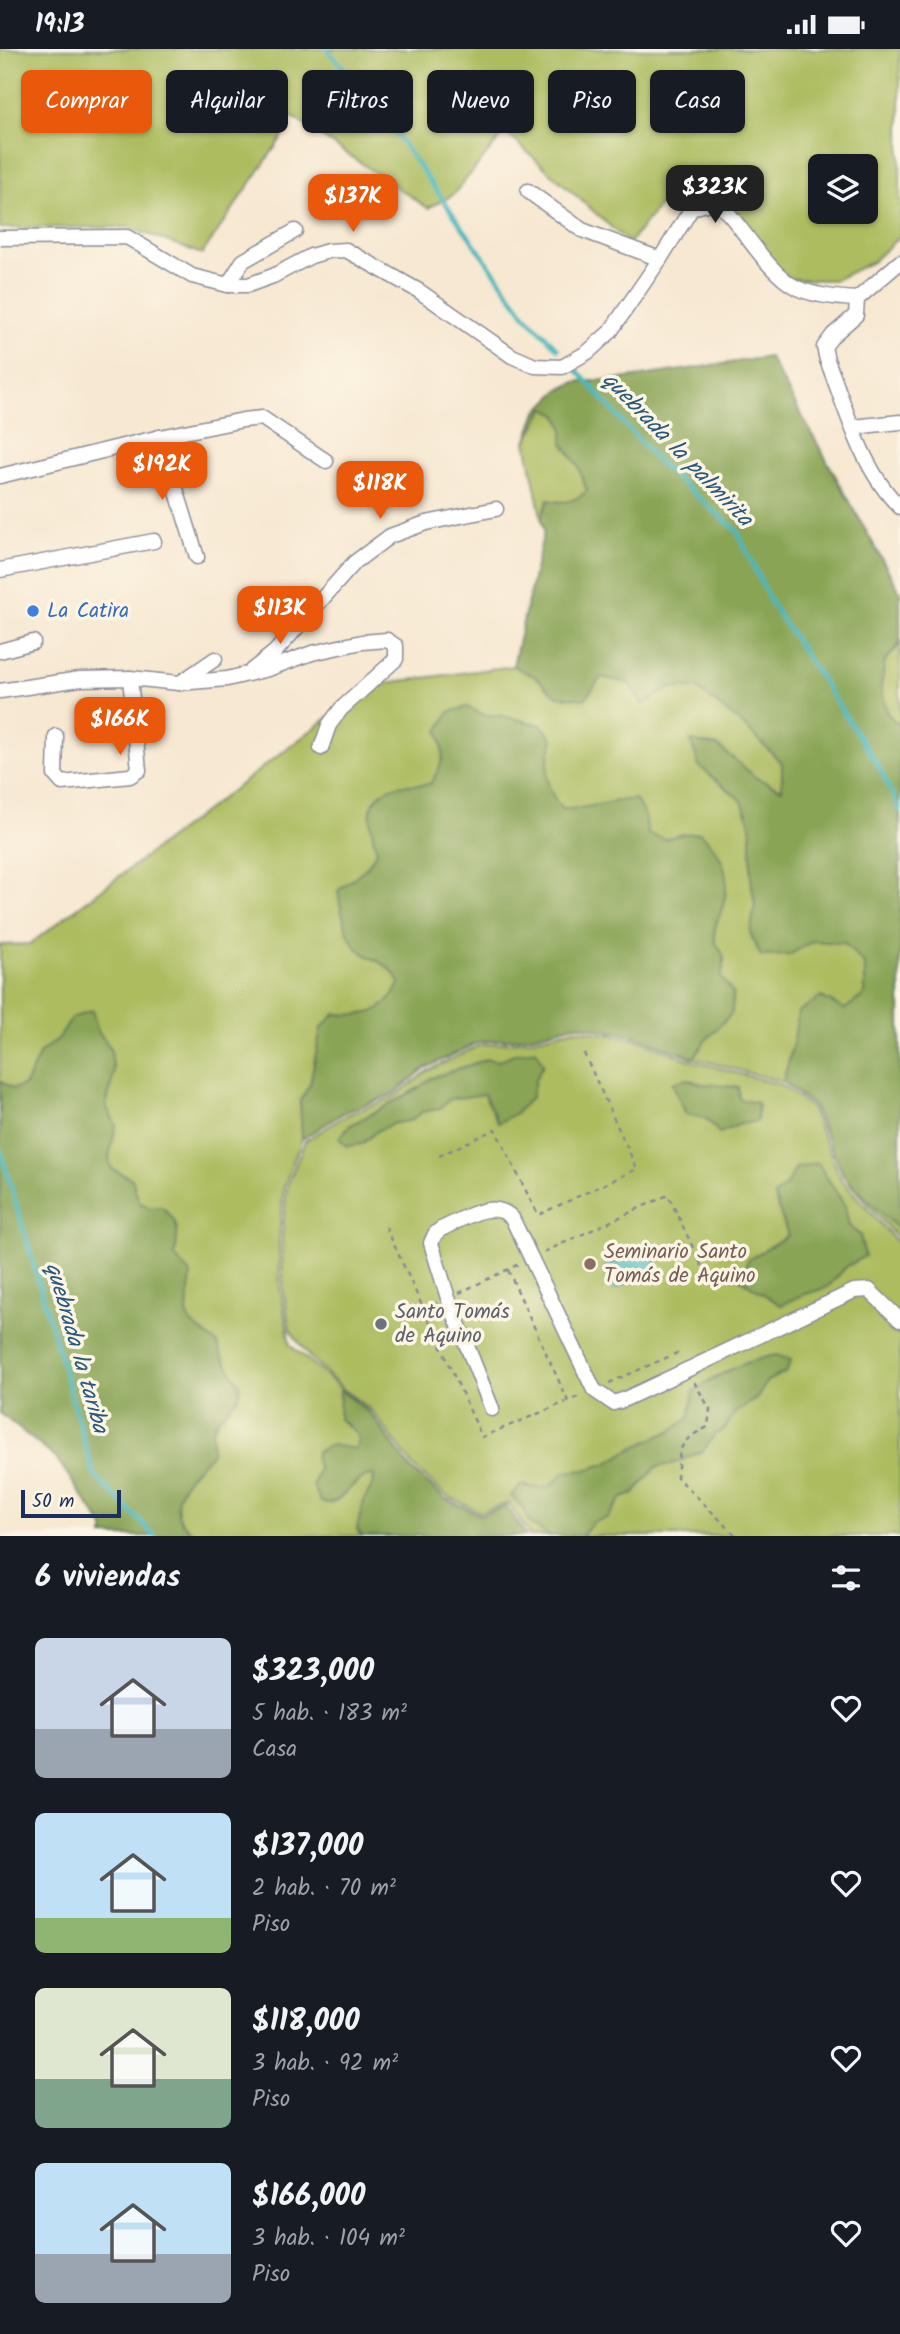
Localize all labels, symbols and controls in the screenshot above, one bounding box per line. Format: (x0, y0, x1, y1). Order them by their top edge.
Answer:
text: 19:13 (35, 4, 84, 46)
chip: Comprar (21, 70, 152, 133)
chip: Alquilar (166, 70, 288, 133)
chip: Filtros (302, 70, 413, 133)
chip: Nuevo (427, 70, 534, 133)
chip: Piso (548, 70, 636, 133)
chip: Casa (650, 70, 745, 133)
map controls (808, 154, 878, 224)
button: layers (808, 154, 878, 224)
pin: $323K (666, 165, 764, 225)
text: $323K (682, 170, 748, 206)
pin: $137K (304, 174, 402, 234)
text: $137K (324, 179, 382, 215)
water label: quebrada la palmirita (593, 364, 762, 537)
pin: $192K (113, 442, 211, 502)
text: $192K (132, 447, 192, 483)
pin: $118K (331, 461, 429, 521)
text: $118K (353, 466, 407, 502)
pin: $113K (231, 587, 329, 646)
text: $113K (253, 591, 307, 627)
place label: La Catira (47, 595, 129, 628)
marker: La Catira (25, 603, 41, 619)
pin: $166K (71, 697, 169, 757)
text: $166K (90, 702, 150, 738)
place label: Seminario Santo Tomás de Aquino (604, 1236, 756, 1293)
marker: Seminario Santo Tomás de Aquino (582, 1256, 598, 1272)
water label: quebrada la tariba (35, 1259, 118, 1439)
place label: Santo Tomás de Aquino (395, 1296, 510, 1353)
marker: Santo Tomás de Aquino (373, 1316, 389, 1332)
scale bar (21, 1487, 121, 1519)
text: 50 m (32, 1487, 74, 1517)
text: 6 viviendas (35, 1554, 180, 1602)
icon: filters (827, 1559, 865, 1597)
text: $323,000 (252, 1648, 374, 1696)
icon: home (91, 1666, 175, 1750)
icon: heart (827, 1689, 865, 1727)
text: 5 hab. · 183 m² (252, 1696, 407, 1732)
text: Casa (252, 1732, 297, 1768)
text: $137,000 (252, 1823, 363, 1871)
icon: home (91, 1841, 175, 1925)
icon: heart (827, 1864, 865, 1902)
text: 2 hab. · 70 m² (252, 1871, 396, 1907)
text: Piso (252, 1907, 290, 1943)
text: $118,000 (252, 1998, 360, 2046)
icon: home (91, 2016, 175, 2100)
icon: heart (827, 2039, 865, 2077)
text: 3 hab. · 92 m² (252, 2046, 398, 2082)
text: Piso (252, 2082, 290, 2118)
text: $166,000 (252, 2173, 365, 2221)
icon: home (91, 2191, 175, 2275)
icon: heart (827, 2214, 865, 2252)
text: 3 hab. · 104 m² (252, 2221, 405, 2257)
text: Piso (252, 2257, 290, 2293)

